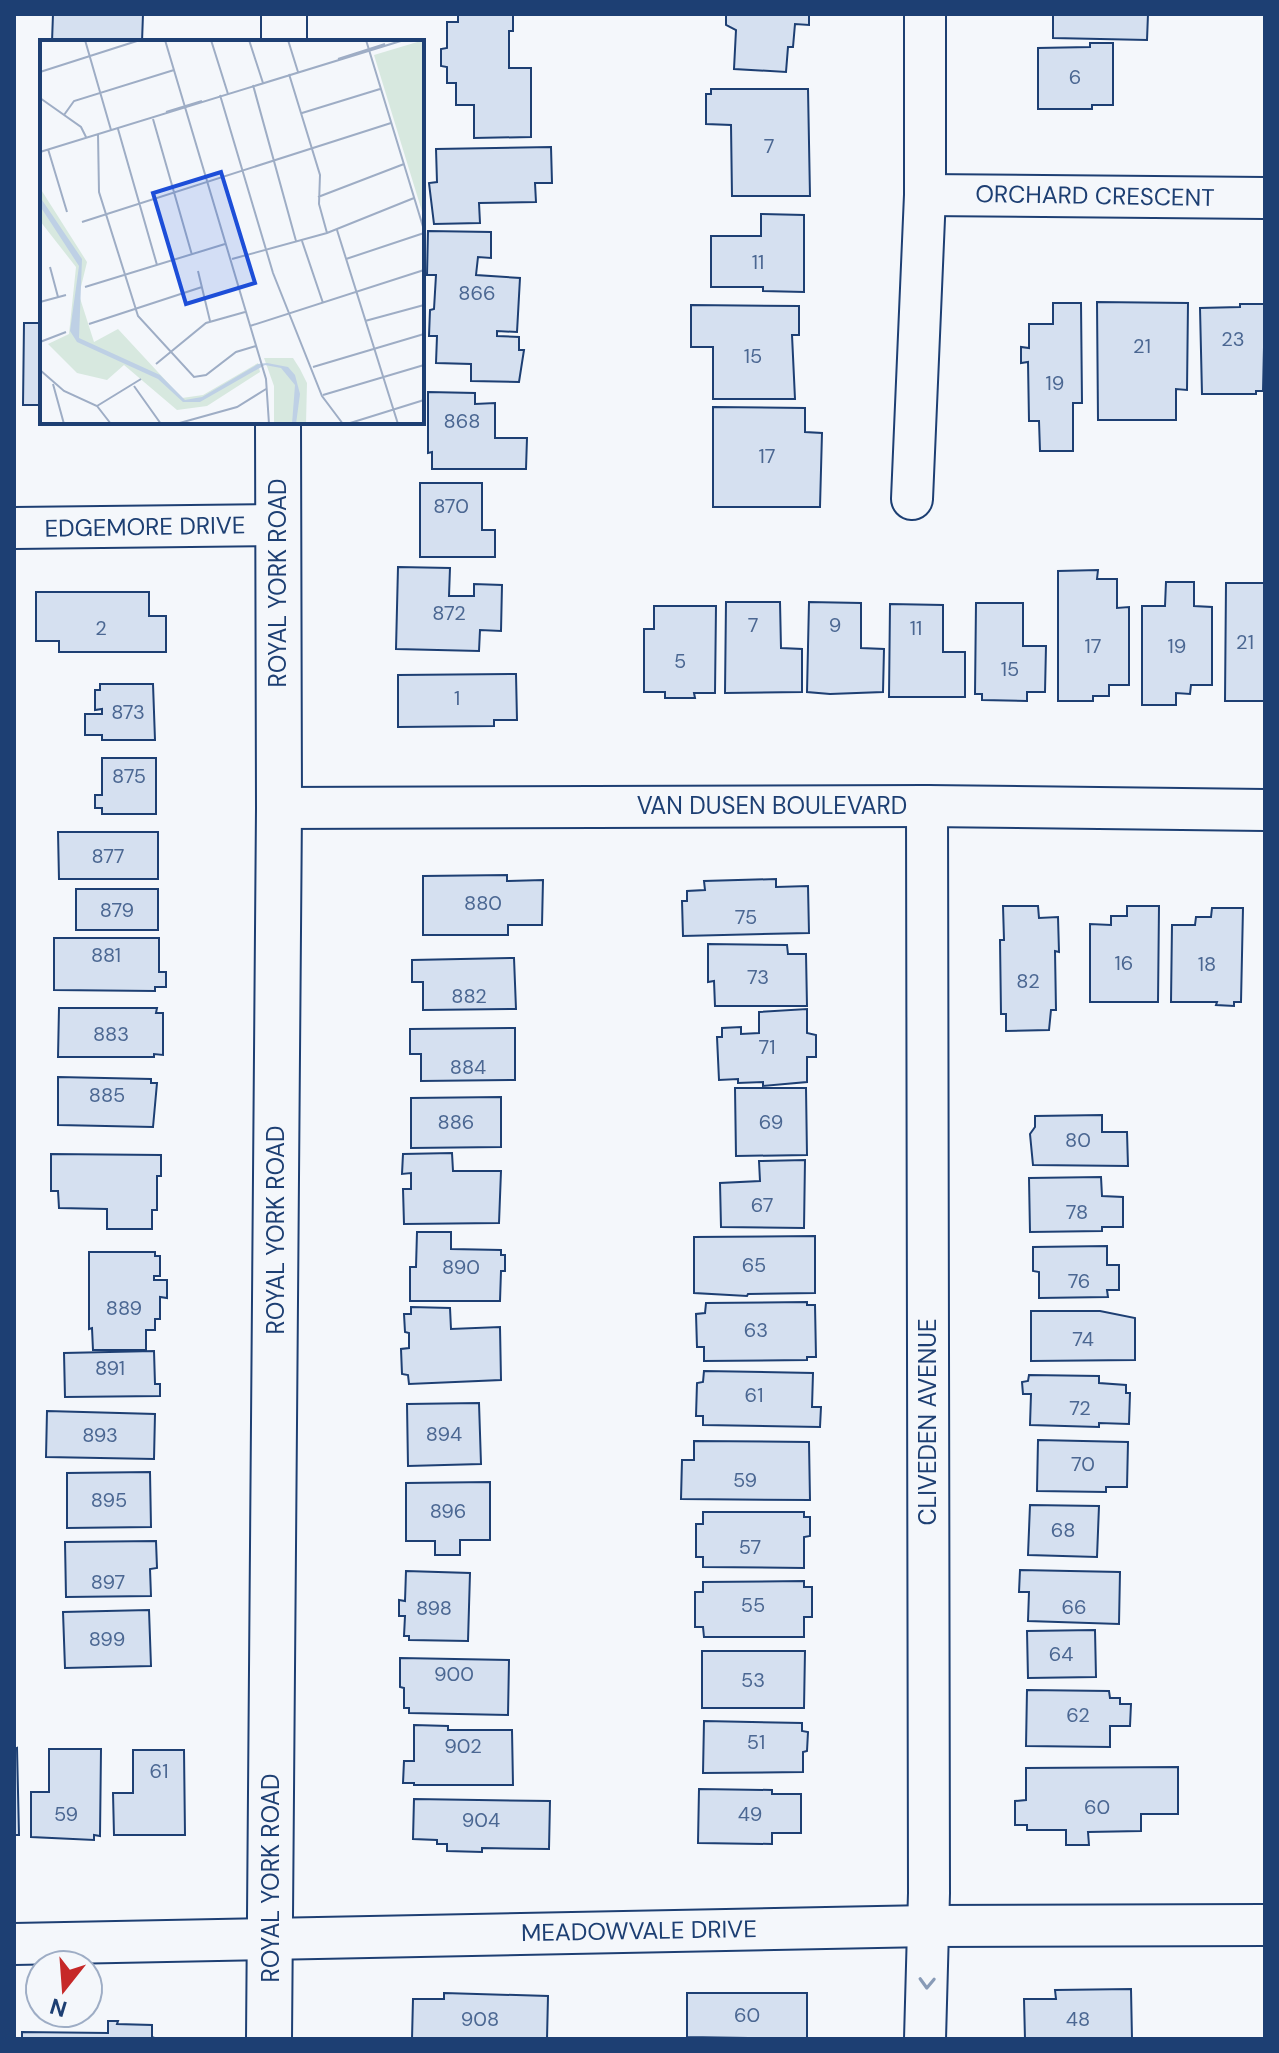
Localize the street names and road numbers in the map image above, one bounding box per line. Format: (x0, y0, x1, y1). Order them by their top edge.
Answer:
street label: ORCHARD CRESCENT (975, 178, 1215, 213)
street label: ROYAL YORK ROAD (262, 479, 293, 687)
street label: EDGEMORE DRIVE (44, 509, 246, 544)
street label: VAN DUSEN BOULEVARD (637, 790, 907, 821)
street label: ROYAL YORK ROAD (260, 1126, 291, 1334)
street label: CLIVEDEN AVENUE (912, 1318, 943, 1526)
street label: ROYAL YORK ROAD (255, 1774, 286, 1982)
street label: MEADOWVALE DRIVE (521, 1913, 757, 1948)

